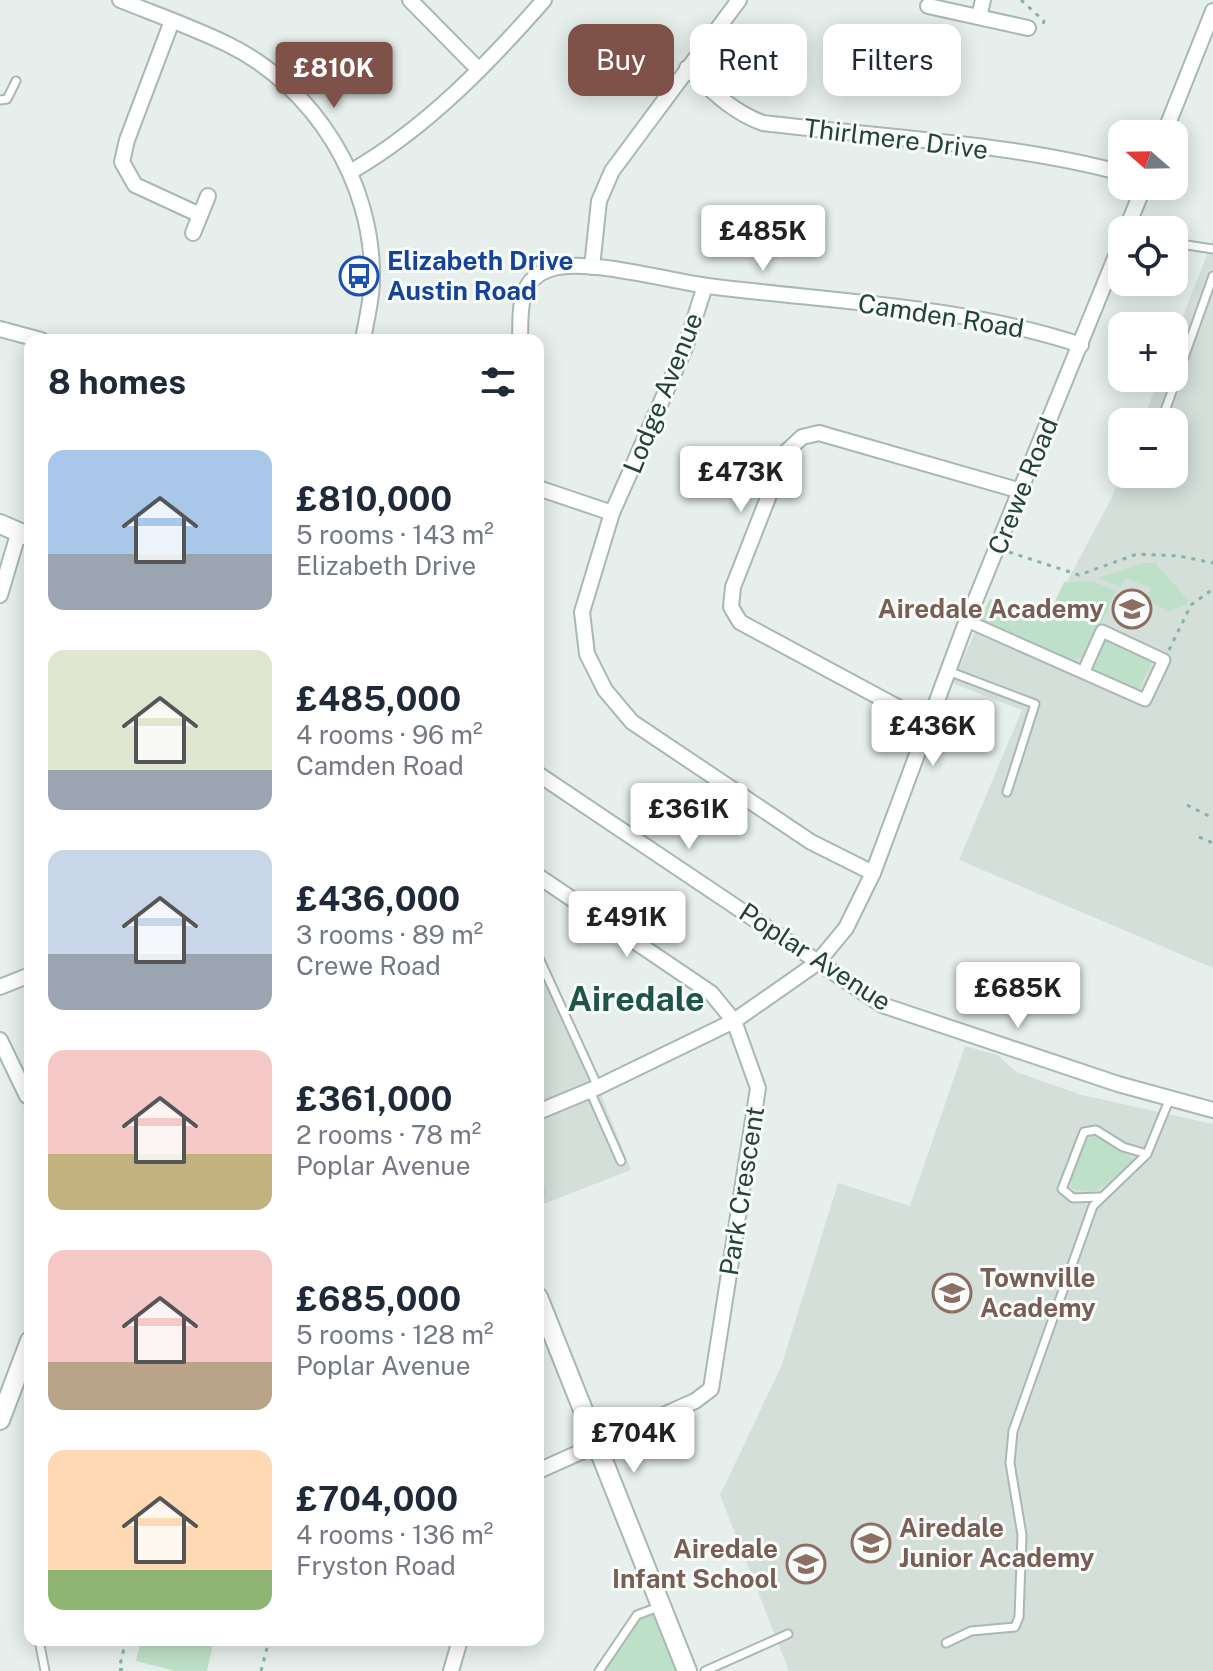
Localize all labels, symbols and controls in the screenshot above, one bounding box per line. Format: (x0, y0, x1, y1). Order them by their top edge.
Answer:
chip: Buy (568, 24, 674, 96)
chip: Rent (690, 24, 807, 96)
chip: Filters (823, 24, 961, 96)
pin: £810K (278, 42, 390, 110)
text: £810K (294, 52, 374, 83)
street label: Thirlmere Drive (802, 112, 990, 165)
north arrow (1108, 120, 1188, 200)
map controls (1108, 120, 1188, 488)
pin: £485K (707, 205, 819, 273)
text: £485K (719, 215, 807, 246)
button: locate (1108, 216, 1188, 296)
place label: Elizabeth Drive Austin Road (387, 245, 574, 306)
bus stop icon: Elizabeth Drive Austin Road (338, 255, 380, 297)
street label: Camden Road (856, 287, 1026, 344)
street label: Lodge Avenue (616, 308, 709, 478)
button: + (1108, 312, 1188, 392)
icon: filters (476, 360, 520, 404)
text: 8 homes (48, 362, 186, 402)
button: − (1108, 408, 1188, 488)
street label: Crewe Road (981, 413, 1064, 559)
pin: £473K (685, 446, 797, 514)
text: £473K (698, 456, 784, 487)
text: £810,000 (296, 479, 452, 519)
icon: home (112, 482, 208, 578)
text: 5 rooms · 143 m² (296, 519, 494, 550)
text: Elizabeth Drive (296, 550, 476, 581)
school or university icon: Airedale Academy (1111, 588, 1153, 630)
place label: Airedale Academy (878, 593, 1104, 624)
text: £485,000 (296, 679, 461, 719)
icon: home (112, 682, 208, 778)
pin: £436K (877, 700, 989, 768)
text: £436K (890, 710, 976, 741)
text: 4 rooms · 96 m² (296, 719, 482, 750)
text: Camden Road (296, 750, 464, 781)
pin: £361K (633, 783, 745, 851)
text: £361K (649, 793, 730, 824)
text: £436,000 (296, 879, 460, 919)
icon: home (112, 882, 208, 978)
pin: £491K (571, 891, 683, 959)
street label: Poplar Avenue (734, 896, 897, 1017)
text: £491K (587, 901, 667, 932)
text: 3 rooms · 89 m² (296, 919, 483, 950)
text: Crewe Road (296, 950, 441, 981)
pin: £685K (962, 962, 1074, 1030)
text: £685K (974, 972, 1062, 1003)
district label: Airedale (567, 979, 705, 1019)
text: £361,000 (296, 1079, 453, 1119)
icon: home (112, 1082, 208, 1178)
street label: Park Crescent (713, 1104, 770, 1278)
text: 2 rooms · 78 m² (296, 1119, 481, 1150)
text: Poplar Avenue (296, 1150, 470, 1181)
place label: Townville Academy (980, 1262, 1096, 1323)
school or university icon: Townville Academy (931, 1272, 973, 1314)
text: £685,000 (296, 1279, 461, 1319)
icon: home (112, 1282, 208, 1378)
text: 5 rooms · 128 m² (296, 1319, 493, 1350)
text: Poplar Avenue (296, 1350, 470, 1381)
pin: £704K (578, 1407, 690, 1475)
text: £704K (591, 1417, 677, 1448)
text: £704,000 (296, 1479, 458, 1519)
icon: home (112, 1482, 208, 1578)
place label: Airedale Junior Academy (899, 1512, 1095, 1573)
text: 4 rooms · 136 m² (296, 1519, 493, 1550)
school or university icon: Airedale Junior Academy (850, 1522, 892, 1564)
place label: Airedale Infant School (612, 1533, 778, 1594)
school or university icon: Airedale Infant School (785, 1543, 827, 1585)
text: Fryston Road (296, 1550, 456, 1581)

